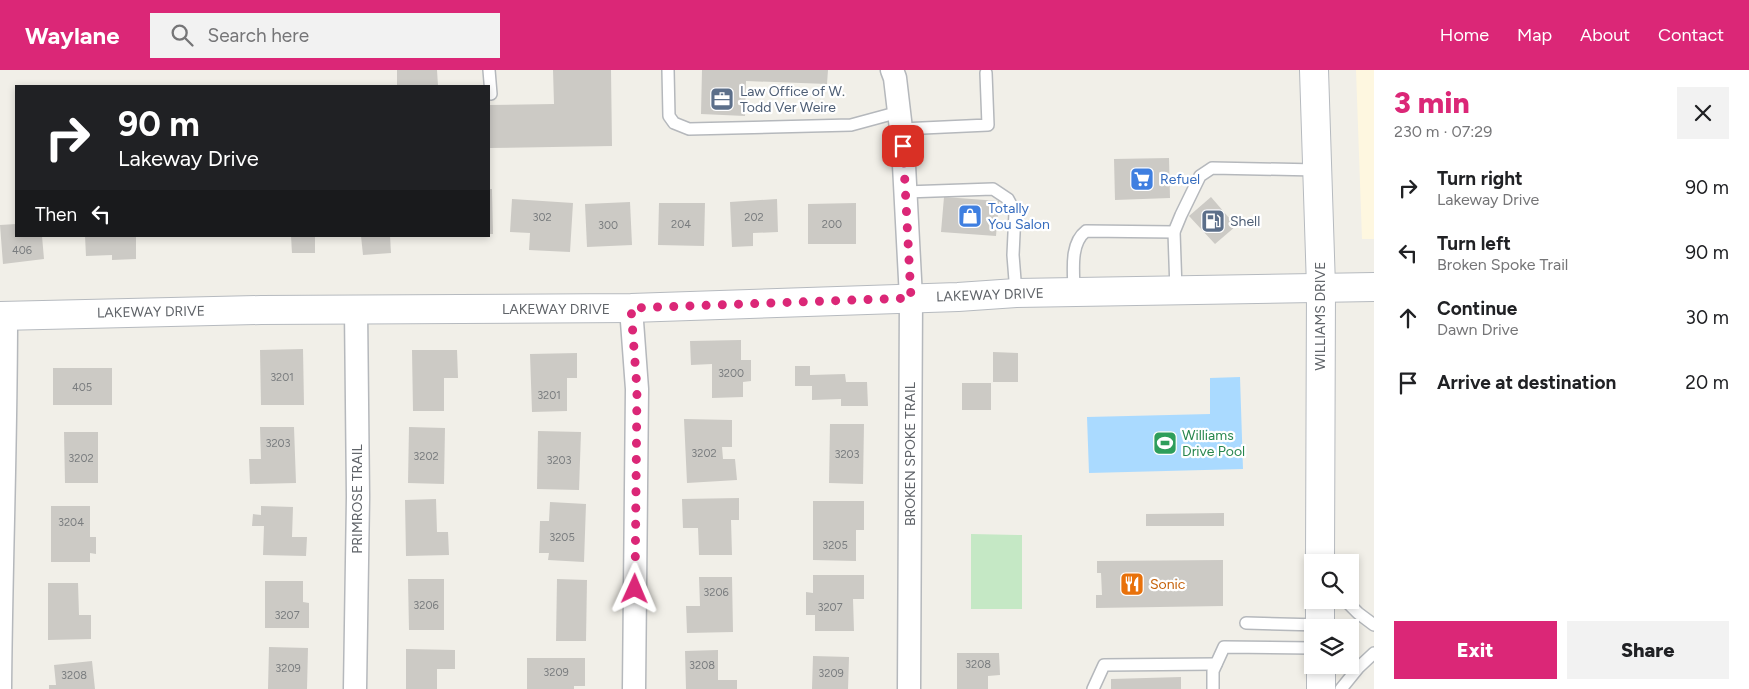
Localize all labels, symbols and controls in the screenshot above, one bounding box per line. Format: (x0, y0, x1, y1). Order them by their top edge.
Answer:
search box (150, 13, 500, 58)
text: Waylane (25, 21, 120, 50)
icon: search (168, 21, 196, 49)
text: Search here (208, 24, 309, 47)
text: Home (1440, 24, 1489, 46)
text: Map (1517, 24, 1552, 46)
text: About (1580, 24, 1630, 46)
text: Contact (1658, 24, 1724, 46)
place label: Law Office of W. Todd Ver Weire (740, 83, 845, 116)
text: 3 min (1394, 84, 1470, 121)
office icon: Law Office of W. Todd Ver Weire (709, 86, 735, 112)
button: close (1677, 87, 1729, 139)
text: 90 m (118, 103, 200, 145)
icon: right (35, 105, 100, 170)
text: 230 m · 07:29 (1394, 122, 1492, 141)
pin (882, 125, 924, 167)
icon: arrive (889, 132, 917, 160)
text: Lakeway Drive (118, 145, 259, 172)
supermarket icon: Refuel (1129, 166, 1155, 192)
text: Turn right (1437, 167, 1523, 190)
place label: Refuel (1160, 171, 1200, 188)
icon: right (1394, 174, 1422, 202)
text: 90 m (1685, 176, 1729, 199)
text: Lakeway Drive (1437, 190, 1539, 209)
icon: left (87, 200, 115, 228)
place label: Totally You Salon (988, 200, 1050, 233)
text: Then (35, 203, 77, 226)
shop icon: Totally You Salon (957, 203, 983, 229)
fuel station icon: Shell (1200, 208, 1226, 234)
house number: 302 (532, 211, 552, 224)
house number: 202 (744, 211, 764, 224)
place label: Shell (1230, 213, 1260, 230)
house number: 204 (671, 218, 691, 231)
house number: 200 (822, 218, 842, 231)
house number: 300 (598, 219, 618, 232)
text: Turn left (1437, 232, 1511, 255)
icon: left (1394, 239, 1422, 267)
text: 90 m (1685, 241, 1729, 264)
house number: 406 (12, 244, 32, 257)
text: Broken Spoke Trail (1437, 255, 1568, 274)
street label: WILLIAMS DRIVE (1312, 261, 1329, 371)
street label: LAKEWAY DRIVE (936, 285, 1044, 305)
text: Continue (1437, 297, 1517, 320)
street label: LAKEWAY DRIVE (502, 301, 610, 318)
street label: LAKEWAY DRIVE (97, 303, 205, 321)
icon: ahead (1394, 304, 1422, 332)
text: 30 m (1686, 306, 1729, 329)
text: Dawn Drive (1437, 320, 1518, 339)
house number: 3200 (718, 367, 744, 380)
icon: arrive (1394, 369, 1422, 397)
house number: 3201 (270, 371, 294, 384)
text: Arrive at destination (1437, 371, 1616, 394)
text: 20 m (1685, 371, 1729, 394)
house number: 405 (72, 381, 92, 394)
street label: BROKEN SPOKE TRAIL (902, 381, 919, 526)
house number: 3201 (537, 389, 561, 402)
place label: Williams Drive Pool (1182, 427, 1245, 460)
sports icon: Williams Drive Pool (1152, 430, 1178, 456)
house number: 3203 (265, 437, 291, 450)
street label: PRIMROSE TRAIL (349, 444, 366, 554)
house number: 3202 (691, 447, 717, 460)
house number: 3203 (834, 448, 860, 461)
house number: 3202 (413, 450, 439, 463)
house number: 3202 (68, 452, 94, 465)
house number: 3203 (546, 454, 572, 467)
house number: 3204 (58, 516, 84, 529)
house number: 3205 (549, 531, 575, 544)
house number: 3205 (822, 539, 848, 552)
map controls (1304, 554, 1359, 674)
button: search (1304, 554, 1359, 609)
position arrow (608, 562, 660, 614)
restaurant icon: Sonic (1119, 571, 1145, 597)
place label: Sonic (1150, 576, 1186, 593)
house number: 3206 (703, 586, 729, 599)
house number: 3206 (413, 599, 439, 612)
house number: 3207 (817, 601, 843, 614)
house number: 3207 (274, 609, 300, 622)
button: layers (1304, 619, 1359, 674)
button: Exit (1394, 621, 1557, 679)
button: Share (1567, 621, 1729, 679)
house number: 3208 (965, 658, 991, 671)
house number: 3208 (689, 659, 715, 672)
house number: 3209 (275, 662, 301, 675)
house number: 3209 (543, 666, 569, 679)
house number: 3209 (818, 667, 844, 680)
house number: 3208 (61, 669, 87, 682)

